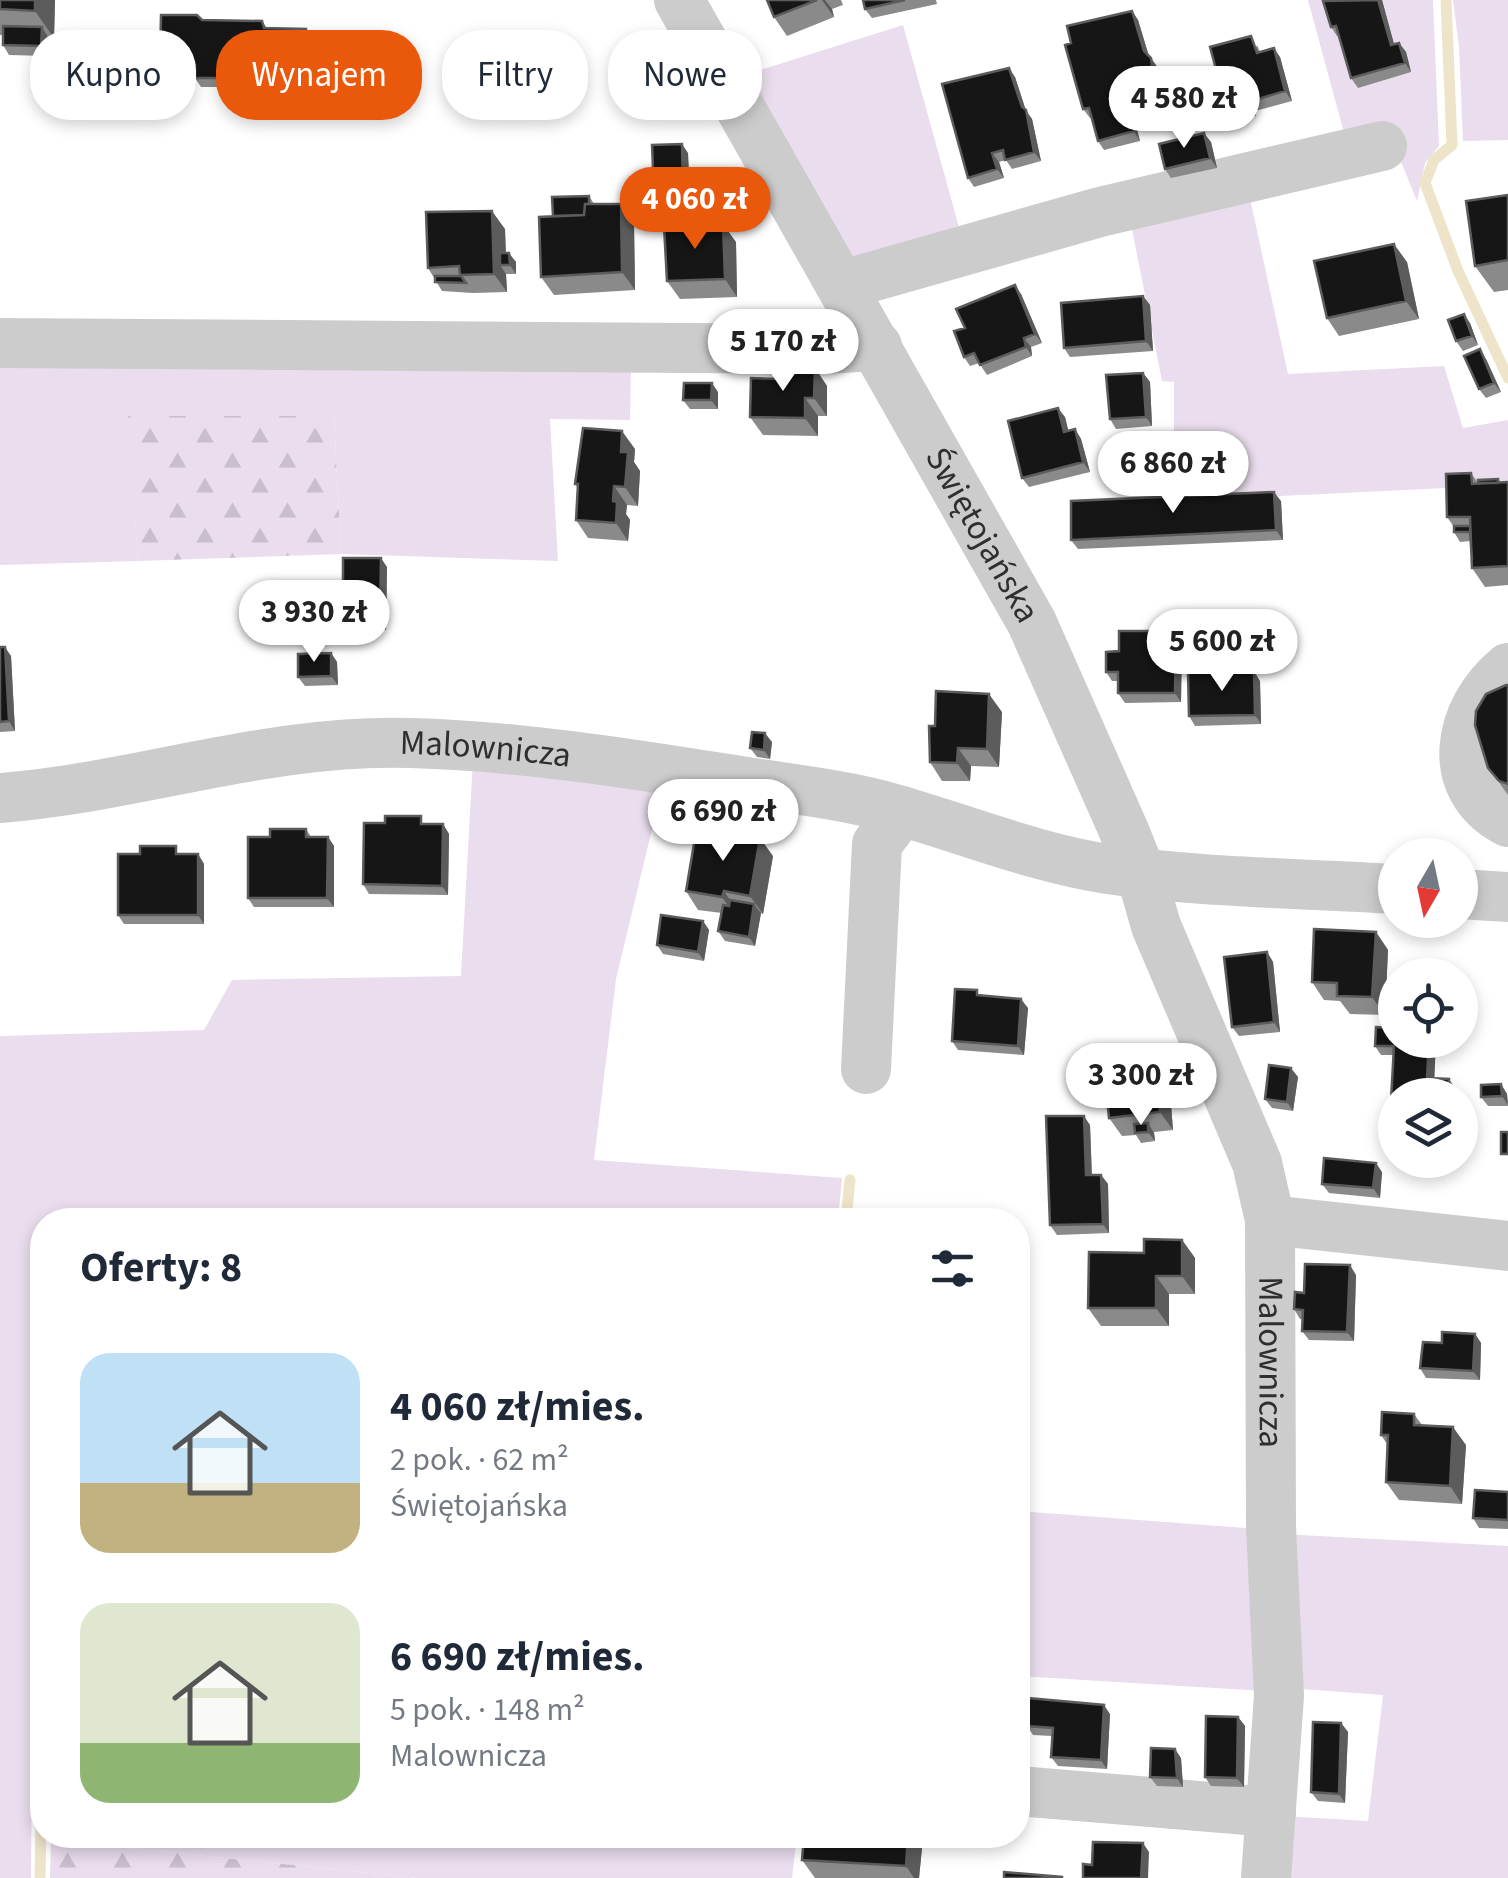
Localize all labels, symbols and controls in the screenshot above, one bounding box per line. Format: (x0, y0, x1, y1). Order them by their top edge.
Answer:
chip: Kupno (30, 30, 196, 120)
chip: Wynajem (216, 30, 422, 120)
chip: Filtry (442, 30, 588, 120)
chip: Nowe (608, 30, 762, 120)
pin: 4 580 zł (1081, 66, 1287, 151)
text: 4 580 zł (1131, 75, 1237, 121)
pin: 4 060 zł (592, 167, 798, 252)
text: 4 060 zł (642, 176, 748, 222)
pin: 5 170 zł (680, 309, 886, 394)
text: 5 170 zł (730, 318, 836, 364)
pin: 6 860 zł (1070, 431, 1276, 516)
street label: Świętojańska (912, 438, 1052, 632)
text: 6 860 zł (1120, 440, 1226, 486)
pin: 3 930 zł (211, 580, 417, 665)
text: 3 930 zł (261, 589, 367, 635)
pin: 5 600 zł (1119, 609, 1325, 694)
text: 5 600 zł (1169, 618, 1275, 664)
street label: Malownicza (399, 718, 574, 781)
pin: 6 690 zł (620, 779, 826, 864)
text: 6 690 zł (670, 788, 776, 834)
north arrow (1378, 838, 1478, 938)
map controls (1378, 838, 1478, 1178)
button: locate (1378, 958, 1478, 1058)
pin: 3 300 zł (1038, 1043, 1244, 1128)
text: 3 300 zł (1088, 1052, 1194, 1098)
button: layers (1378, 1078, 1478, 1178)
text: Oferty: 8 (80, 1238, 242, 1298)
icon: filters (925, 1241, 980, 1296)
street label: Malownicza (1245, 1276, 1296, 1448)
text: 4 060 zł/mies. (390, 1377, 645, 1437)
icon: home (160, 1393, 280, 1513)
text: 2 pok. · 62 m² (390, 1437, 569, 1483)
text: Świętojańska (390, 1483, 568, 1529)
text: 6 690 zł/mies. (390, 1627, 645, 1687)
icon: home (160, 1643, 280, 1763)
text: 5 pok. · 148 m² (390, 1687, 585, 1733)
text: Malownicza (390, 1733, 547, 1779)

